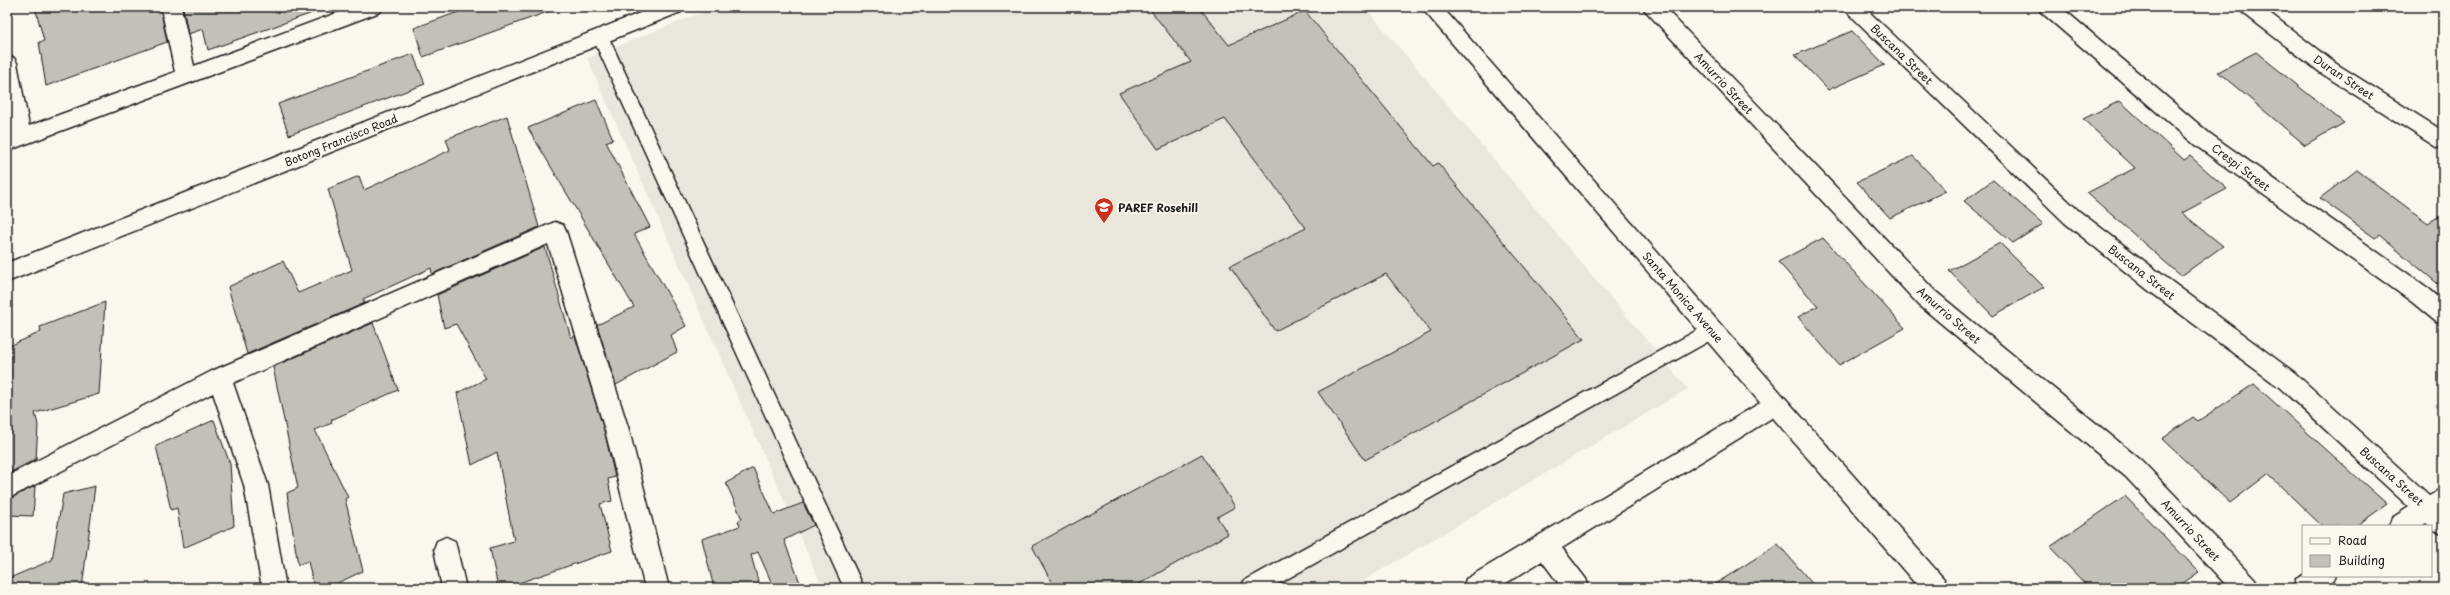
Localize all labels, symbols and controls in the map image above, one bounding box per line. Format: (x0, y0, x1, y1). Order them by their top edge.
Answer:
street label: Buscana Street (1867, 20, 1937, 89)
street label: Amurrio Street (1691, 48, 1758, 118)
street label: Duran Street (2310, 50, 2378, 104)
street label: Botong Francisco Road (282, 109, 400, 170)
street label: Crespi Street (2208, 139, 2274, 195)
school or university icon: PAREF Rosehill (1093, 196, 1115, 224)
place label: PAREF Rosehill (1118, 199, 1198, 216)
street label: Buscana Street (2105, 240, 2180, 304)
street label: Santa Monica Avenue (1639, 248, 1727, 346)
street label: Amurrio Street (1913, 282, 1985, 348)
street label: Buscana Street (2356, 443, 2428, 510)
street label: Amurrio Street (2158, 495, 2225, 565)
legend (2302, 525, 2432, 577)
text: Road (2338, 531, 2367, 549)
text: Building (2338, 551, 2385, 569)

